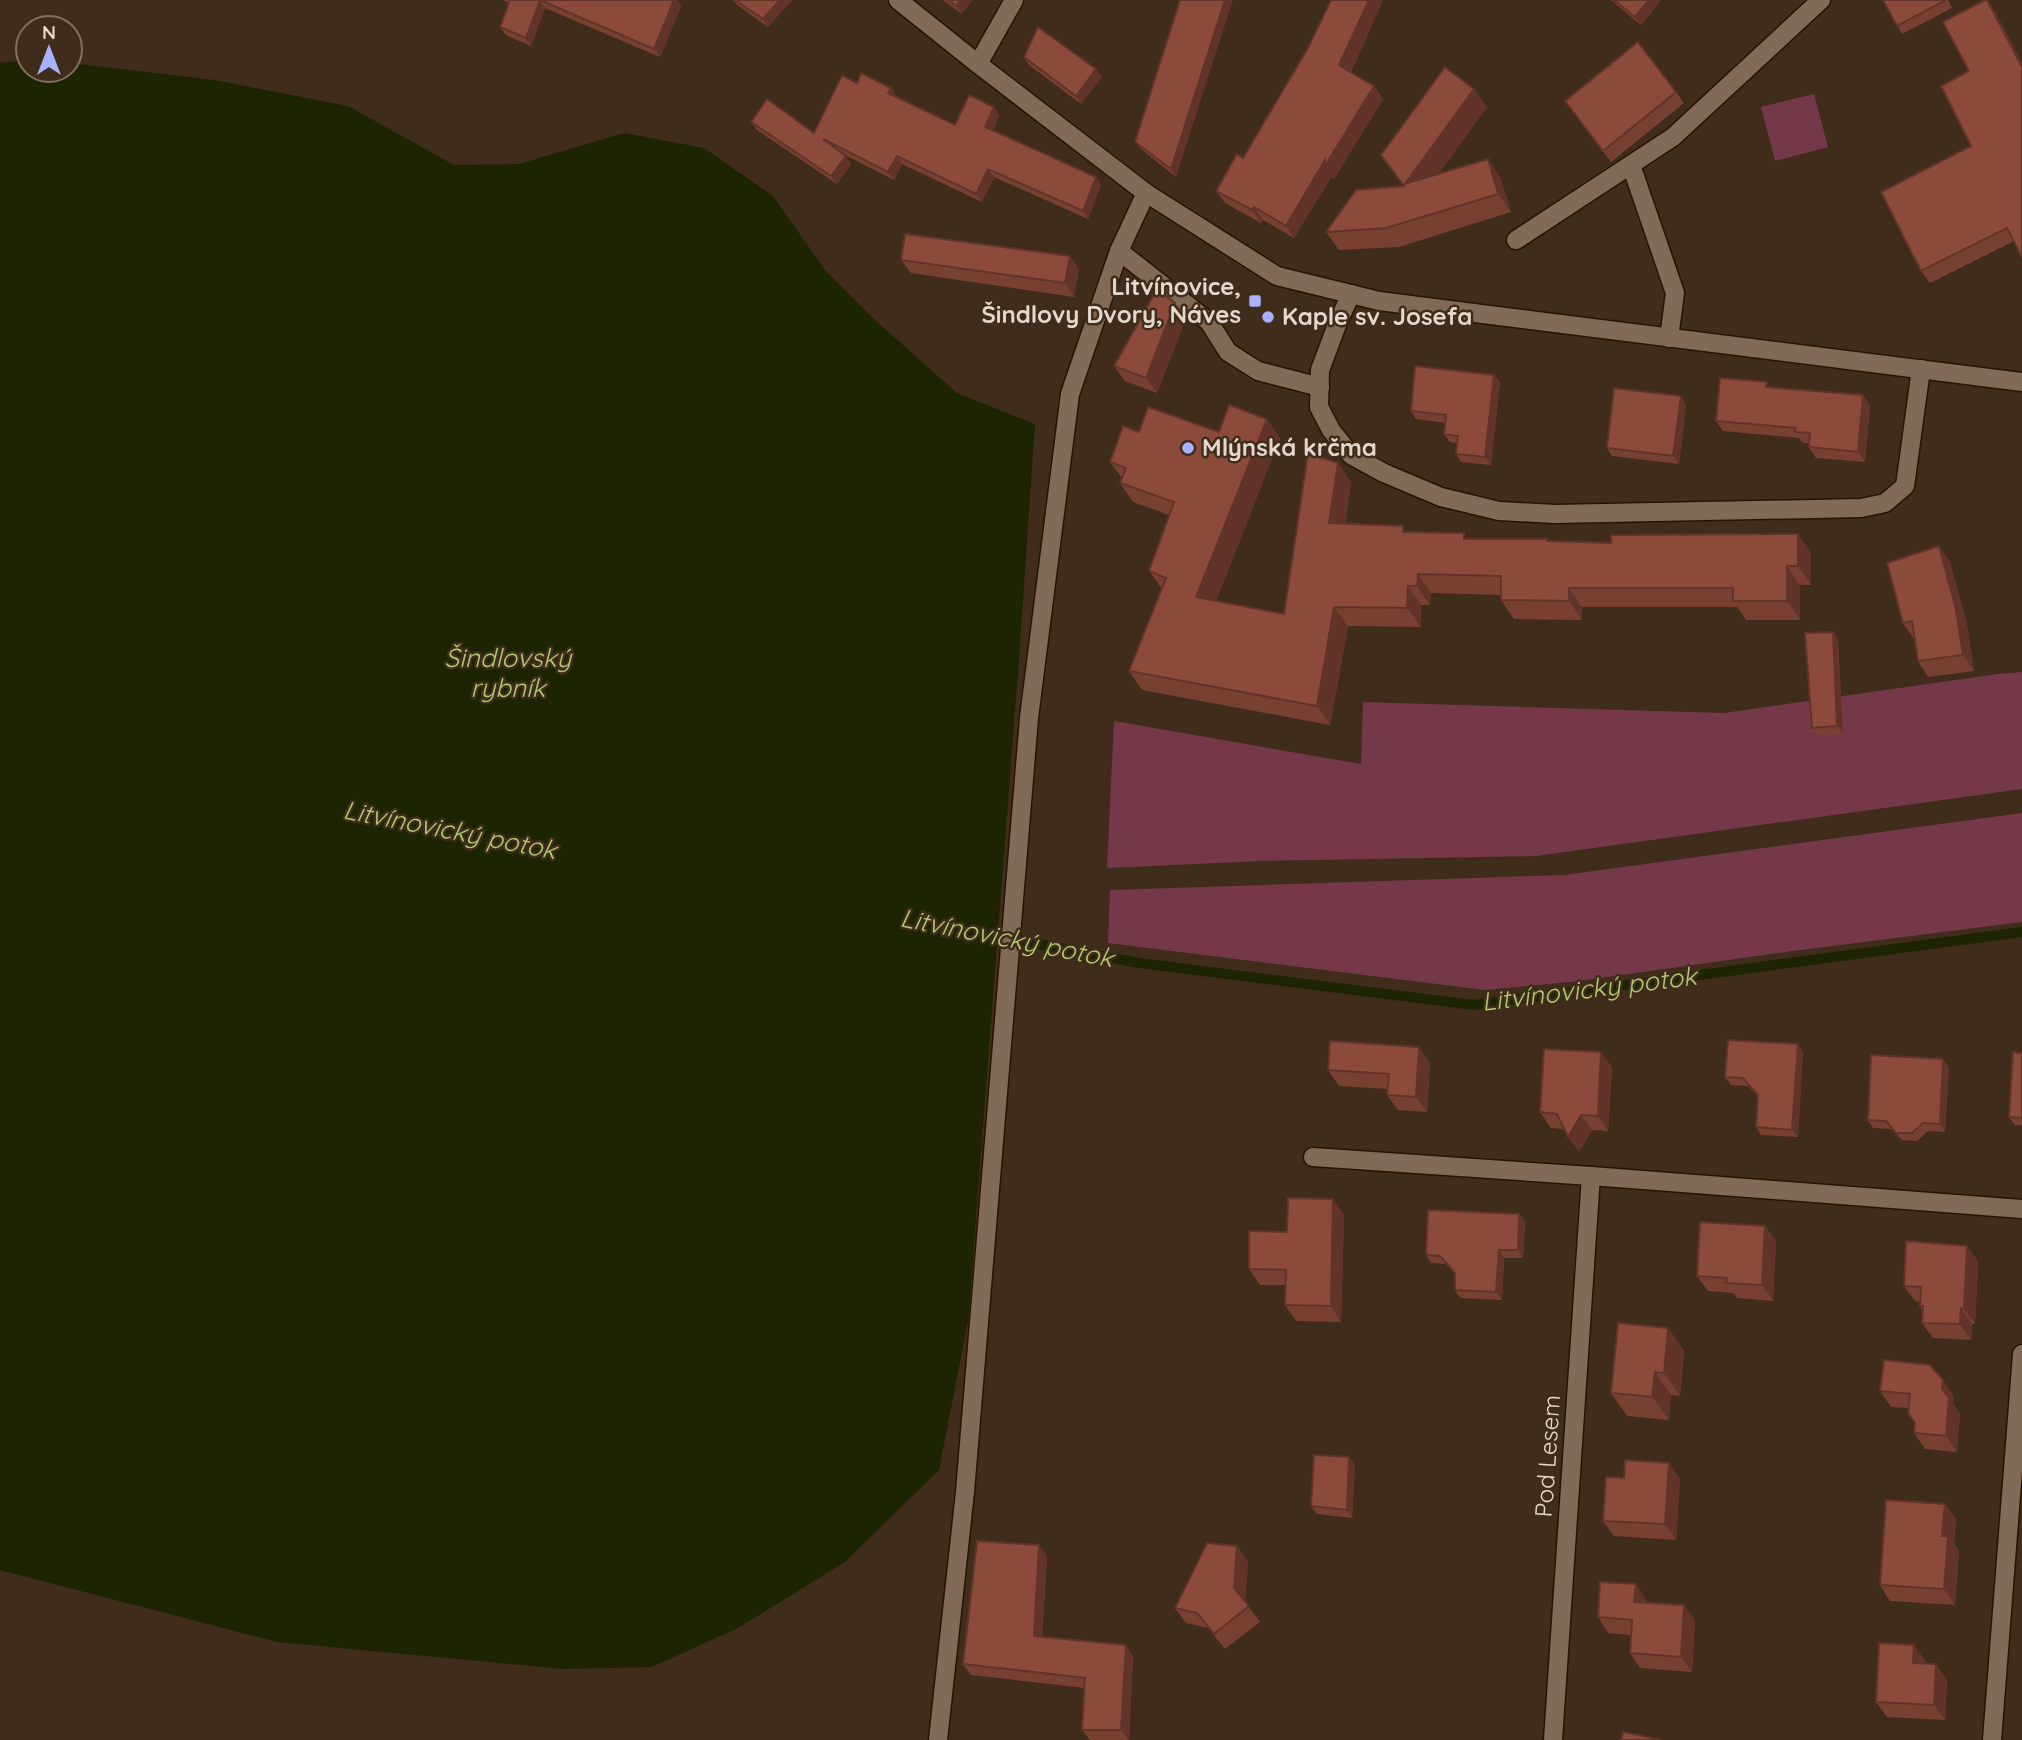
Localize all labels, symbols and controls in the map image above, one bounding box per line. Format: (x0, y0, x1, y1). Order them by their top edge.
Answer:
north arrow (14, 14, 84, 84)
text: N (42, 20, 56, 44)
place label: Litvínovice, Šindlovy Dvory, Náves (981, 271, 1241, 329)
marker: Litvínovice, Šindlovy Dvory, Náves (1247, 293, 1263, 309)
place label: Kaple sv. Josefa (1282, 301, 1472, 331)
marker: Kaple sv. Josefa (1260, 309, 1276, 325)
place label: Mlýnská krčma (1202, 432, 1377, 462)
marker: Mlýnská krčma (1180, 440, 1196, 456)
water label: Šindlovský rybník (445, 641, 573, 704)
water label: Litvínovický potok (341, 793, 562, 867)
water label: Litvínovický potok (898, 901, 1119, 975)
water label: Litvínovický potok (1480, 959, 1700, 1018)
street label: Pod Lesem (1528, 1394, 1566, 1518)

